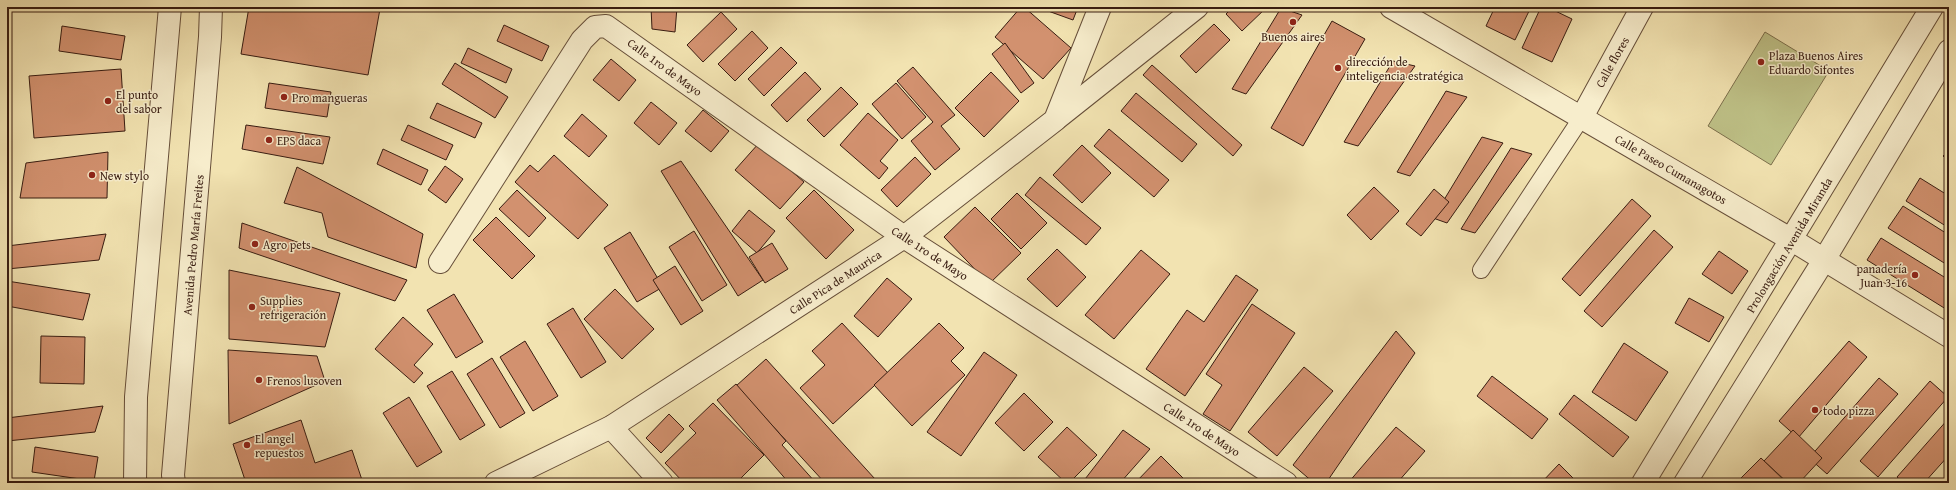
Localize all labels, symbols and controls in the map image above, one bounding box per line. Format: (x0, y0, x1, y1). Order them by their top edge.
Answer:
marker: Buenos aires (1288, 17, 1298, 27)
place label: Buenos aires (1261, 28, 1325, 45)
street label: Calle flores (1591, 33, 1633, 90)
street label: Calle 1ro de Mayo (624, 34, 706, 100)
place label: Plaza Buenos Aires Eduardo Sifontes (1769, 47, 1863, 78)
place label: dirección de inteligencia estratégica (1346, 53, 1464, 84)
marker: Plaza Buenos Aires Eduardo Sifontes (1756, 57, 1766, 67)
marker: dirección de inteligencia estratégica (1333, 63, 1343, 73)
place label: El punto del sabor (116, 86, 162, 117)
place label: Pro mangueras (292, 89, 368, 106)
marker: Pro mangueras (279, 92, 289, 102)
marker: El punto del sabor (103, 96, 113, 106)
street label: Calle Paseo Cumanagotos (1612, 130, 1730, 208)
place label: EPS daca (277, 132, 321, 149)
marker: EPS daca (264, 135, 274, 145)
place label: New stylo (100, 167, 149, 184)
marker: New stylo (87, 170, 97, 180)
street label: Avenida Pedro María Freites (178, 174, 208, 316)
street label: Prolongación Avenida Miranda (1742, 174, 1836, 316)
street label: Calle 1ro de Mayo (888, 222, 972, 284)
place label: Agro pets (263, 236, 311, 253)
marker: Agro pets (250, 239, 260, 249)
street label: Calle Pica de Maurica (786, 246, 885, 318)
place label: panadería Juan 3-16 (1856, 260, 1907, 291)
marker: panadería Juan 3-16 (1910, 270, 1920, 280)
place label: Supplies refrigeración (260, 292, 326, 323)
marker: Supplies refrigeración (247, 302, 257, 312)
place label: Frenos lusoven (267, 372, 342, 389)
marker: Frenos lusoven (254, 375, 264, 385)
street label: Calle 1ro de Mayo (1160, 398, 1244, 460)
place label: todo pizza (1823, 402, 1875, 419)
marker: todo pizza (1810, 405, 1820, 415)
place label: El angel repuestos (255, 430, 304, 461)
marker: El angel repuestos (242, 440, 252, 450)

